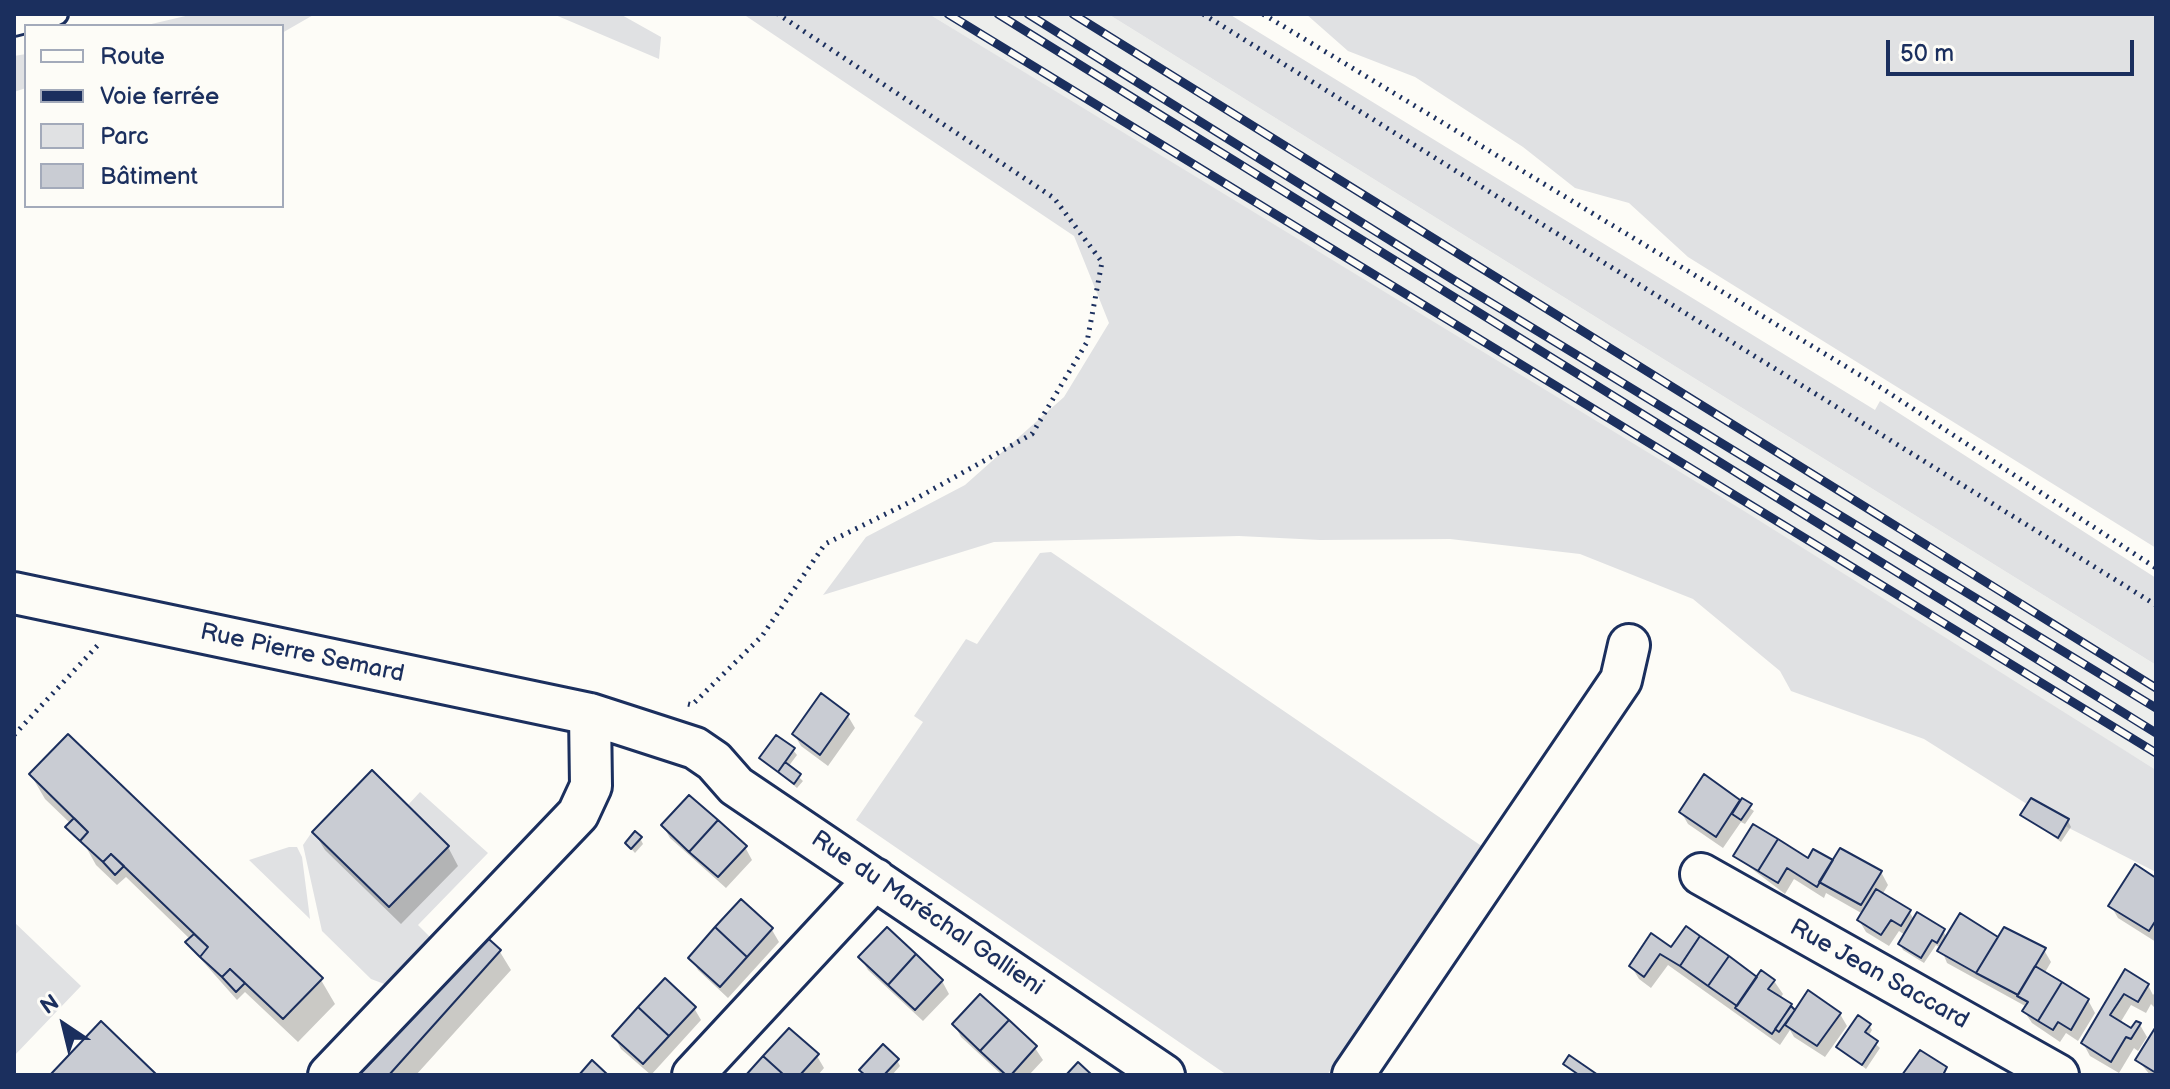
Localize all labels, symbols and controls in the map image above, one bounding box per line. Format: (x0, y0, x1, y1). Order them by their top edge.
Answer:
legend (24, 24, 284, 208)
scale bar (1890, 24, 2138, 74)
text: 50 m (1900, 39, 1954, 68)
text: Route (100, 42, 165, 71)
text: Voie ferrée (100, 82, 219, 111)
text: Parc (100, 122, 149, 151)
text: Bâtiment (100, 162, 198, 191)
street label: Rue Pierre Semard (197, 618, 407, 690)
street label: Rue du Maréchal Gallieni (805, 825, 1049, 1003)
street label: Rue Jean Saccard (1784, 914, 1974, 1036)
north arrow (24, 985, 104, 1065)
text: N (35, 989, 64, 1021)

